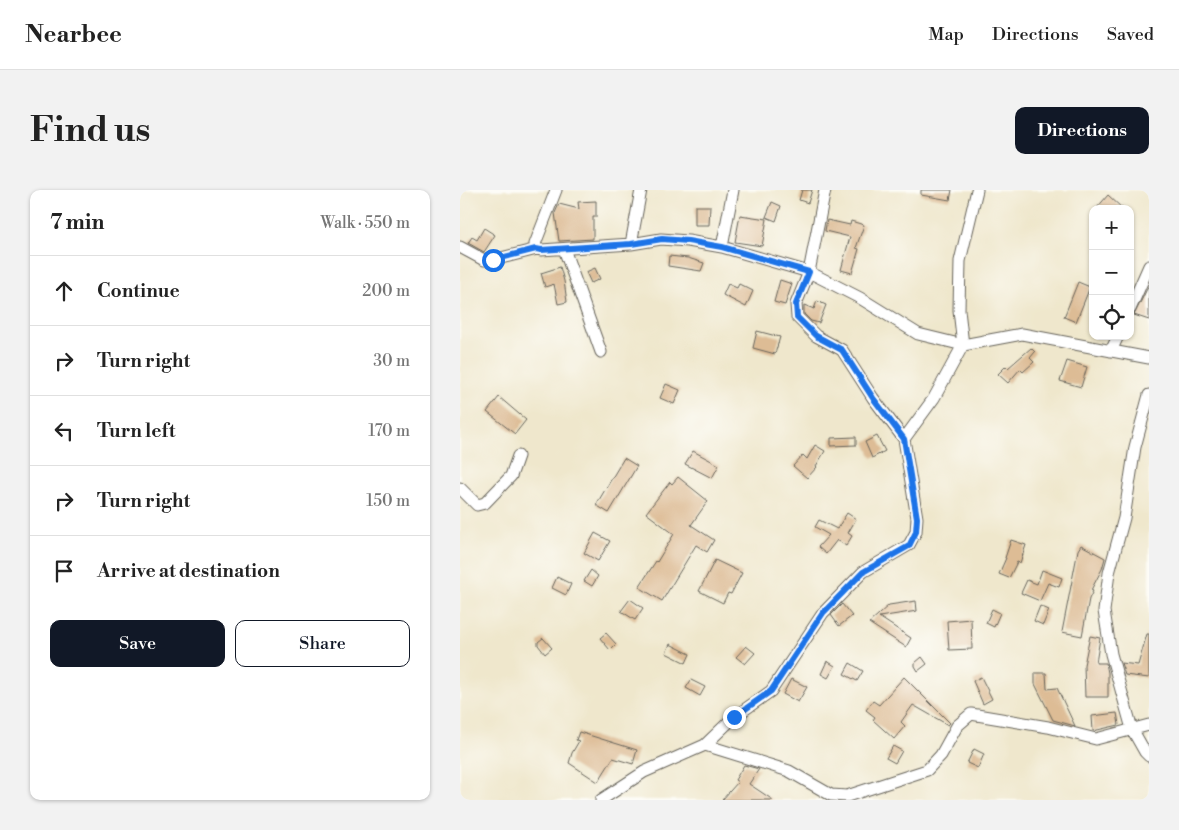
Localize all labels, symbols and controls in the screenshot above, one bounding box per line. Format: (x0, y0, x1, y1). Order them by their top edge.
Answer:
text: Nearbee (25, 20, 122, 50)
text: Map (928, 23, 964, 46)
text: Directions (992, 23, 1079, 46)
text: Saved (1107, 23, 1154, 46)
button: Directions (1015, 107, 1149, 154)
text: Find us (30, 109, 150, 152)
map controls (1089, 205, 1134, 340)
button: + (1089, 205, 1134, 250)
text: 7 min (50, 210, 104, 236)
text: Walk · 550 m (321, 213, 410, 233)
route start (482, 249, 505, 272)
button: − (1089, 250, 1134, 295)
icon: ahead (50, 277, 78, 305)
text: Continue (97, 279, 180, 303)
text: 200 m (362, 281, 410, 301)
button: locate (1089, 295, 1134, 340)
icon: right (50, 347, 78, 375)
text: Turn right (97, 349, 190, 373)
text: 30 m (373, 351, 410, 371)
icon: left (50, 417, 78, 445)
text: Turn left (97, 419, 176, 443)
text: 170 m (368, 421, 410, 441)
icon: right (50, 487, 78, 515)
text: Turn right (97, 489, 190, 513)
text: 150 m (366, 491, 410, 511)
icon: arrive (50, 557, 78, 585)
text: Arrive at destination (97, 559, 280, 583)
button: Save (50, 620, 225, 667)
button: Share (235, 620, 410, 667)
route end (723, 706, 746, 729)

